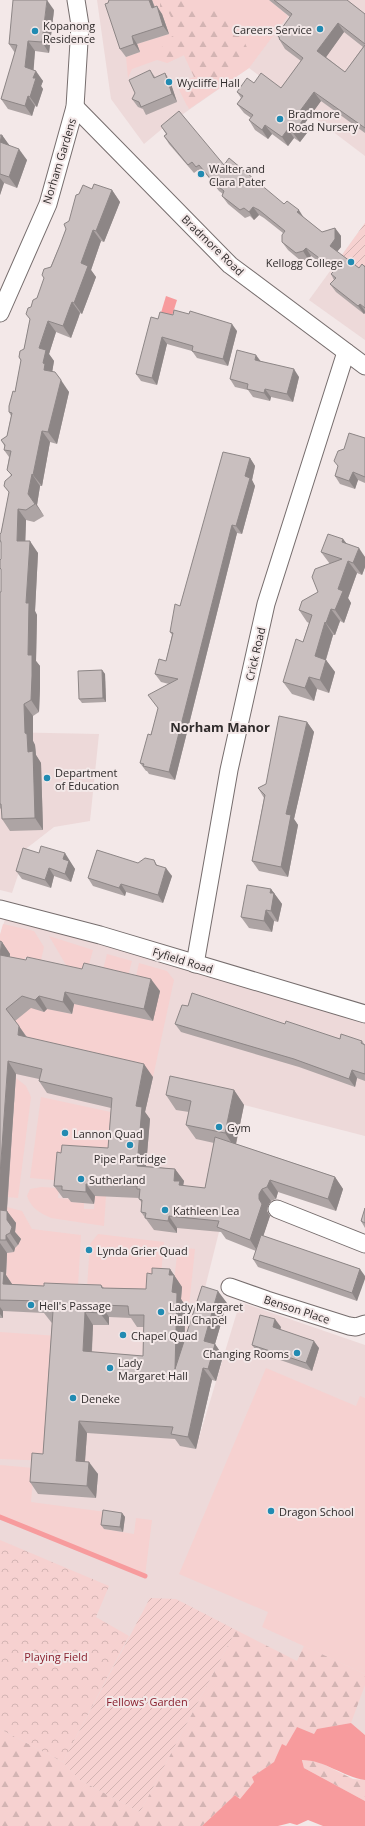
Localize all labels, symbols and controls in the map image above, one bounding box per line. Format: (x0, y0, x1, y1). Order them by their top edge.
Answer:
place label: Kopanong Residence (43, 18, 95, 46)
place label: Careers Service (233, 22, 312, 37)
marker: Careers Service (315, 24, 325, 34)
marker: Kopanong Residence (30, 26, 40, 36)
place label: Wycliffe Hall (177, 75, 240, 90)
marker: Wycliffe Hall (164, 77, 174, 87)
place label: Bradmore Road Nursery (288, 106, 359, 134)
marker: Bradmore Road Nursery (275, 114, 285, 124)
street label: Norham Gardens (39, 116, 79, 206)
place label: Walter and Clara Pater (209, 161, 266, 189)
marker: Walter and Clara Pater (196, 169, 206, 179)
street label: Bradmore Road (179, 211, 247, 279)
place label: Kellogg College (266, 255, 343, 270)
marker: Kellogg College (346, 257, 356, 267)
street label: Crick Road (242, 626, 268, 682)
district label: Norham Manor (170, 718, 270, 736)
place label: Department of Education (55, 765, 119, 793)
marker: Department of Education (42, 773, 52, 783)
street label: Fyfield Road (151, 944, 215, 976)
place label: Gym (227, 1120, 251, 1135)
marker: Gym (214, 1122, 224, 1132)
place label: Lannon Quad (73, 1126, 143, 1141)
marker: Lannon Quad (60, 1128, 70, 1138)
marker: Pipe Partridge (125, 1140, 135, 1150)
place label: Pipe Partridge (94, 1151, 166, 1166)
place label: Sutherland (89, 1172, 145, 1187)
marker: Sutherland (76, 1174, 86, 1184)
place label: Kathleen Lea (173, 1203, 239, 1218)
marker: Kathleen Lea (160, 1205, 170, 1215)
place label: Lynda Grier Quad (97, 1243, 188, 1258)
marker: Lynda Grier Quad (84, 1245, 94, 1255)
street label: Benson Place (262, 1291, 332, 1327)
place label: Hell's Passage (39, 1298, 111, 1313)
place label: Lady Margaret Hall Chapel (169, 1299, 243, 1327)
marker: Hell's Passage (26, 1300, 36, 1310)
marker: Lady Margaret Hall Chapel (156, 1307, 166, 1317)
place label: Chapel Quad (131, 1328, 197, 1343)
marker: Chapel Quad (118, 1330, 128, 1340)
place label: Changing Rooms (203, 1346, 289, 1361)
marker: Changing Rooms (292, 1348, 302, 1358)
place label: Lady Margaret Hall (118, 1355, 188, 1383)
marker: Lady Margaret Hall (105, 1363, 115, 1373)
place label: Deneke (81, 1391, 120, 1406)
marker: Deneke (68, 1393, 78, 1403)
place label: Dragon School (279, 1504, 354, 1519)
marker: Dragon School (266, 1506, 276, 1516)
park label: Playing Field (24, 1649, 88, 1664)
park label: Fellows' Garden (106, 1694, 188, 1709)

